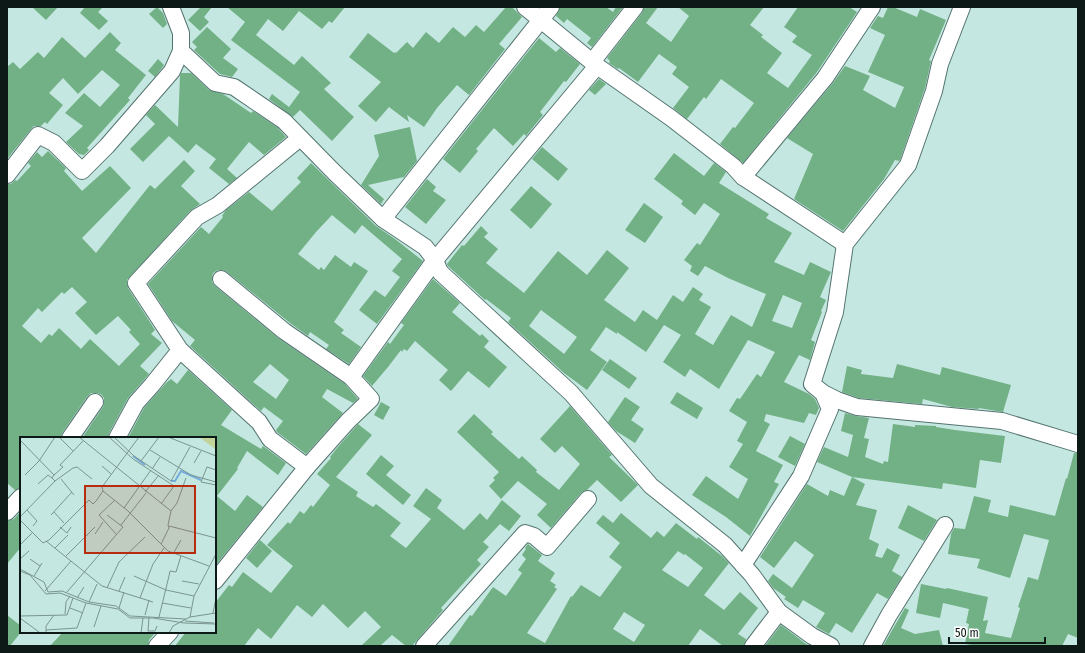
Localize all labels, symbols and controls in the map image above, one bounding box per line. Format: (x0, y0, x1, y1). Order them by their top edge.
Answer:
inset map (20, 437, 216, 633)
scale bar (949, 619, 1045, 645)
text: 50 m (955, 626, 979, 640)

